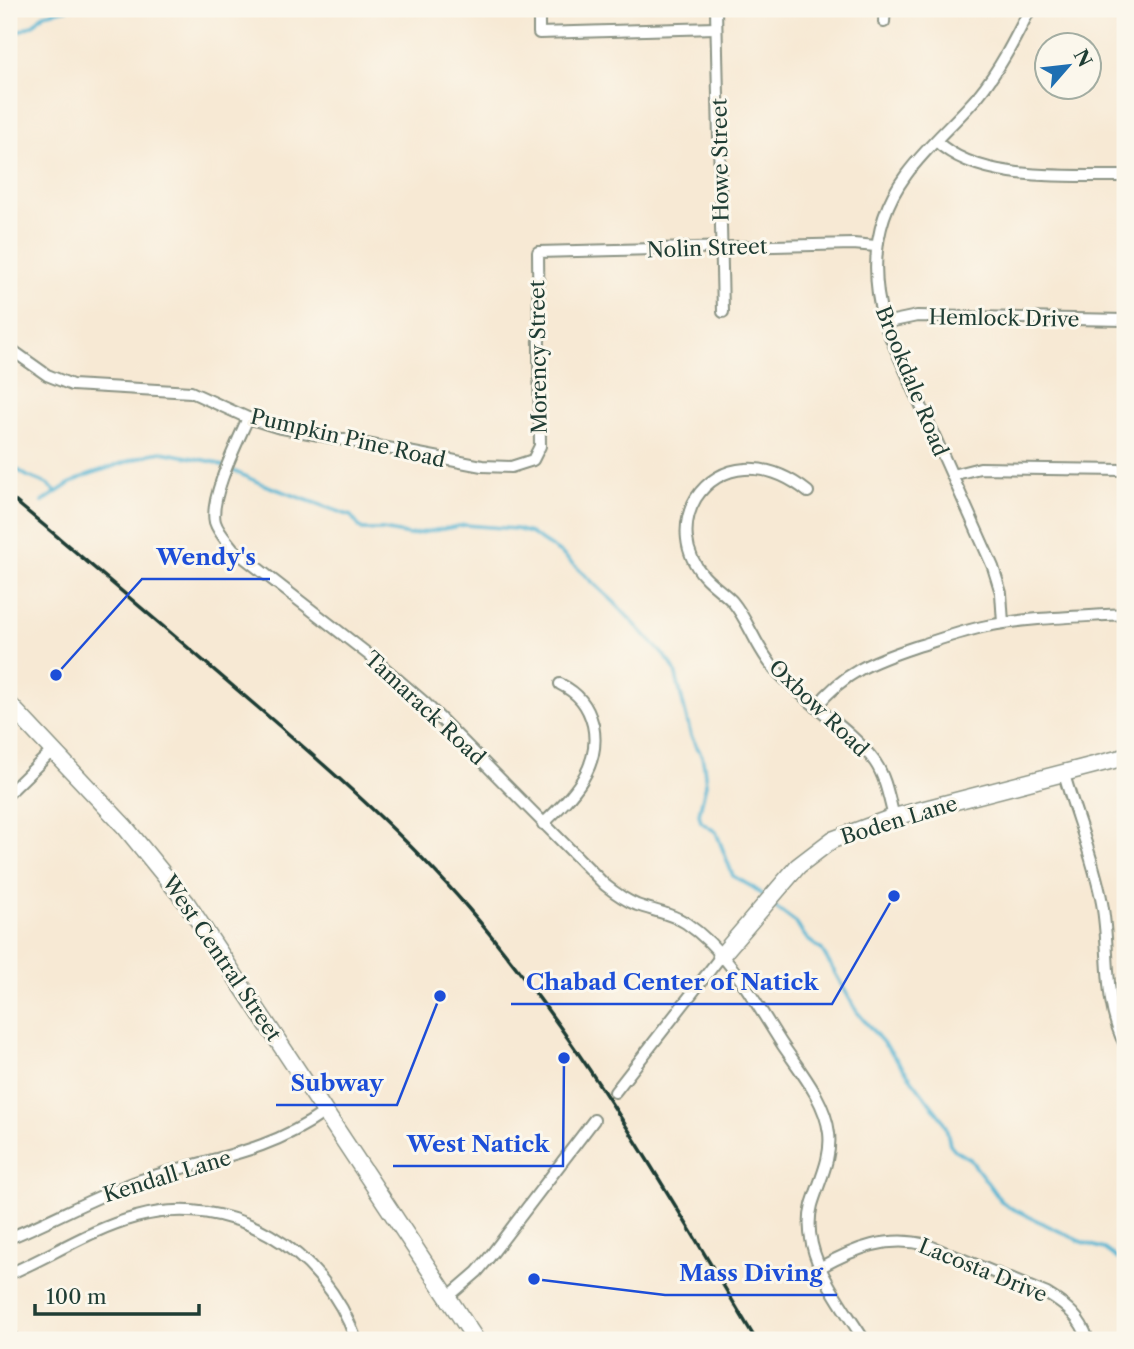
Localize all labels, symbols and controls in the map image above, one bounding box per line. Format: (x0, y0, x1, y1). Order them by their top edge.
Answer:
north arrow (1032, 32, 1102, 102)
text: N (1069, 46, 1097, 71)
street label: Howe Street (706, 97, 734, 222)
street label: Nolin Street (646, 233, 768, 263)
street label: Morency Street (524, 279, 552, 434)
street label: Brookdale Road (871, 302, 954, 460)
street label: Hemlock Drive (928, 304, 1080, 332)
street label: Pumpkin Pine Road (248, 403, 448, 473)
callout: Wendy's (142, 535, 270, 579)
text: Wendy's (155, 543, 256, 571)
street label: Tamarack Road (360, 646, 491, 770)
street label: Oxbow Road (764, 654, 874, 762)
street label: Boden Lane (838, 790, 960, 850)
street label: West Central Street (157, 869, 287, 1046)
callout: Chabad Center of Natick (511, 960, 832, 1004)
text: Chabad Center of Natick (526, 968, 819, 996)
callout: Subway (276, 1061, 397, 1105)
text: Subway (291, 1069, 384, 1097)
callout: West Natick (393, 1122, 563, 1166)
text: West Natick (406, 1130, 550, 1158)
street label: Kendall Lane (100, 1145, 234, 1207)
street label: Lacosta Drive (915, 1233, 1051, 1307)
callout: Mass Diving (665, 1251, 837, 1295)
text: Mass Diving (679, 1259, 824, 1287)
scale bar (35, 1272, 200, 1316)
text: 100 m (46, 1284, 107, 1309)

